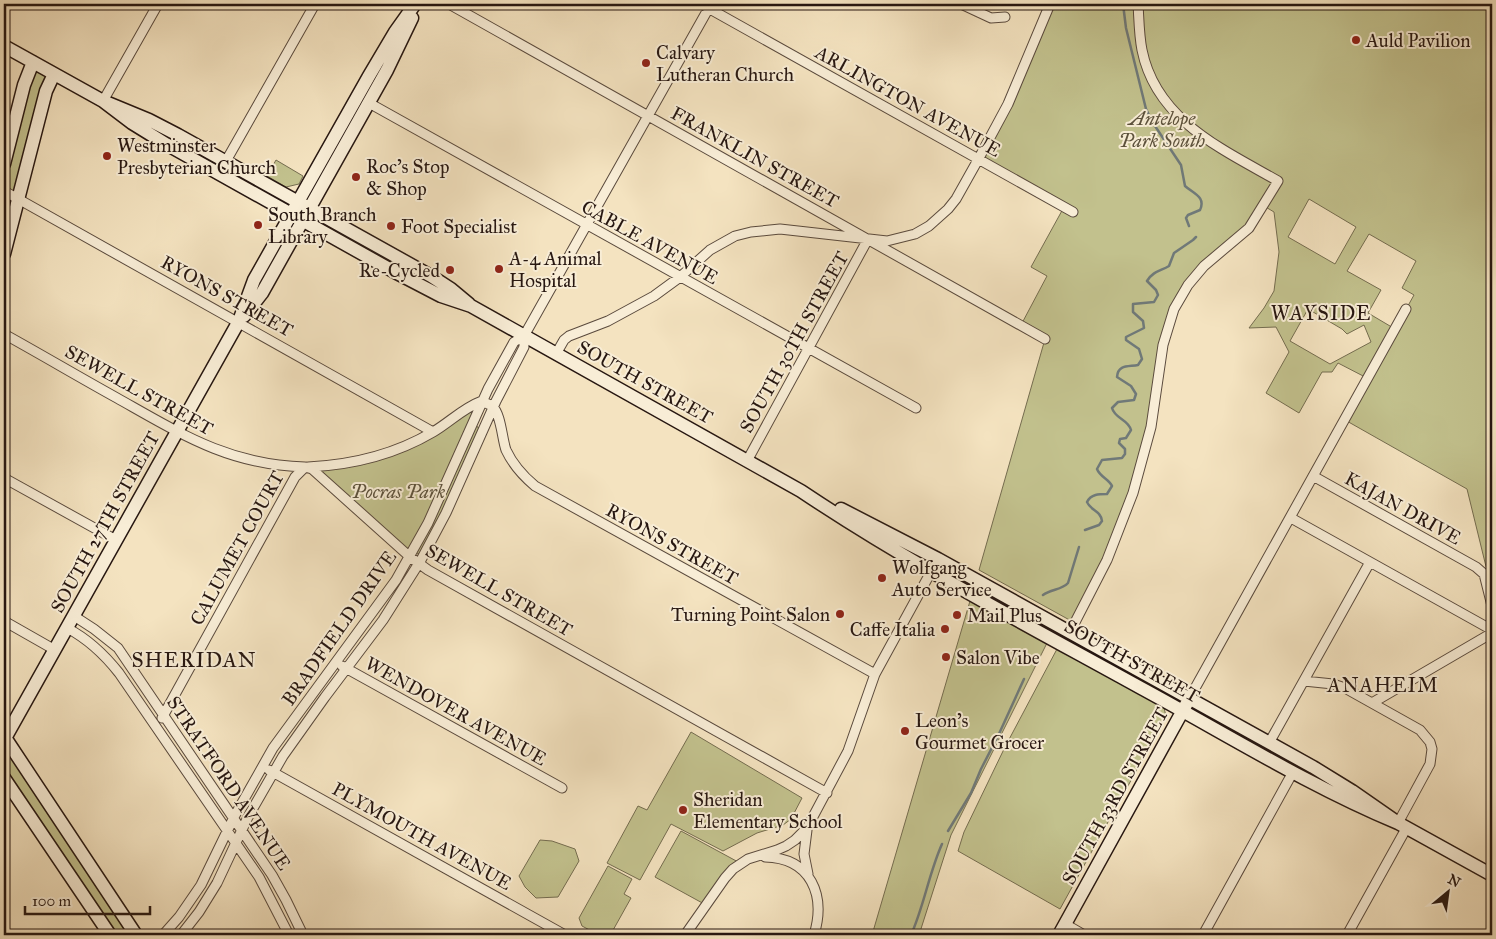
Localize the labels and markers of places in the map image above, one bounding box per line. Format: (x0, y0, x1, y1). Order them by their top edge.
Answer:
place label: Auld Pavilion (1365, 29, 1470, 52)
marker: Auld Pavilion (1350, 34, 1362, 46)
place label: Calvary Lutheran Church (656, 41, 794, 86)
marker: Calvary Lutheran Church (640, 57, 652, 69)
place label: Westminster Presbyterian Church (117, 134, 276, 179)
marker: Westminster Presbyterian Church (101, 150, 113, 162)
place label: Roc's Stop & Shop (366, 155, 449, 200)
marker: Roc's Stop & Shop (350, 171, 362, 183)
place label: South Branch Library (268, 203, 377, 248)
place label: Foot Specialist (401, 215, 517, 238)
marker: South Branch Library (252, 219, 264, 231)
marker: Foot Specialist (385, 220, 397, 232)
place label: A-4 Animal Hospital (508, 247, 603, 292)
place label: Re-Cycled (359, 259, 440, 282)
marker: A-4 Animal Hospital (493, 263, 505, 275)
marker: Re-Cycled (444, 264, 456, 276)
place label: Wolfgang Auto Service (891, 556, 992, 601)
marker: Wolfgang Auto Service (876, 572, 888, 584)
place label: Turning Point Salon (671, 603, 830, 627)
place label: Mail Plus (967, 604, 1042, 627)
marker: Turning Point Salon (834, 608, 846, 620)
marker: Mail Plus (951, 609, 963, 621)
place label: Caffe Italia (850, 618, 936, 641)
marker: Caffe Italia (939, 623, 951, 635)
place label: Salon Vibe (956, 646, 1040, 669)
marker: Salon Vibe (940, 651, 952, 663)
place label: Leon's Gourmet Grocer (915, 709, 1045, 754)
marker: Leon's Gourmet Grocer (899, 725, 911, 737)
place label: Sheridan Elementary School (693, 788, 843, 833)
marker: Sheridan Elementary School (677, 804, 689, 816)

